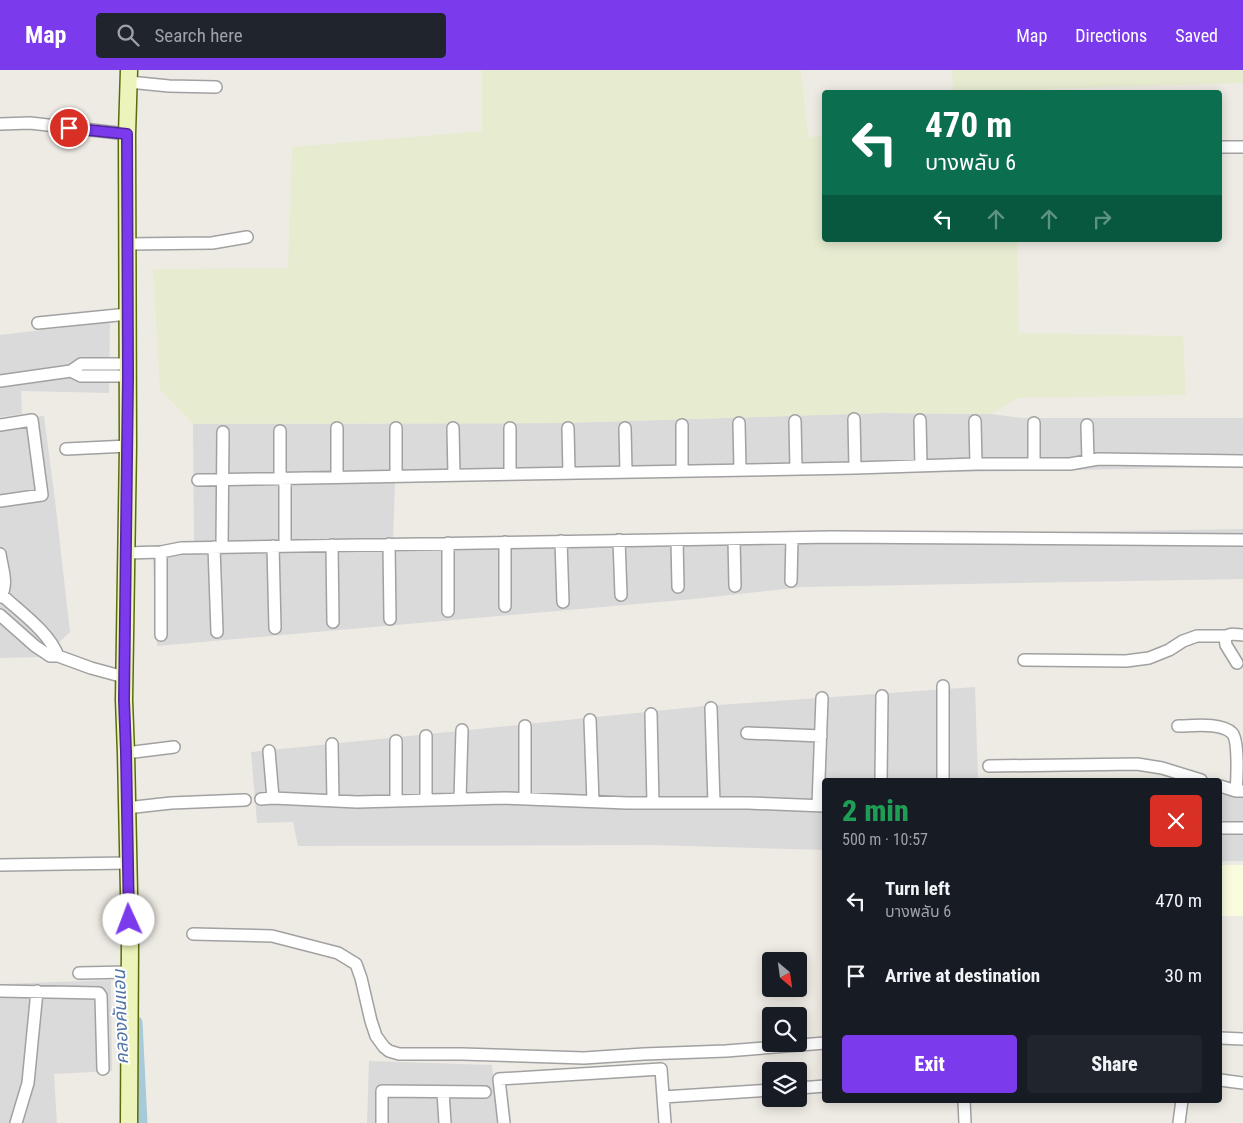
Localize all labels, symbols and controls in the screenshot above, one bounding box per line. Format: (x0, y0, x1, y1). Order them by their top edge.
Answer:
search box (96, 13, 446, 58)
text: Map (25, 21, 66, 49)
icon: search (114, 21, 142, 49)
text: Search here (154, 24, 243, 47)
text: Map (1016, 25, 1047, 46)
text: Directions (1075, 25, 1147, 46)
text: Saved (1175, 25, 1218, 46)
text: 470 m (925, 105, 1012, 146)
pin (48, 107, 90, 149)
icon: left (842, 110, 907, 175)
icon: arrive (55, 114, 83, 142)
text: บางพลับ 6 (925, 150, 1016, 175)
icon: left (929, 205, 957, 233)
icon: ahead (982, 205, 1010, 233)
icon: ahead (1035, 205, 1063, 233)
icon: right (1088, 205, 1116, 233)
text: 2 min (842, 793, 909, 828)
button: close (1150, 795, 1202, 847)
text: 500 m · 10:57 (842, 830, 928, 849)
text: Turn left (885, 877, 950, 900)
icon: left (842, 887, 870, 915)
text: 470 m (1155, 889, 1202, 912)
position arrow (102, 893, 154, 945)
text: บางพลับ 6 (885, 902, 951, 921)
north arrow (762, 952, 808, 998)
map controls (762, 952, 807, 1107)
icon: arrive (842, 962, 870, 990)
text: Arrive at destination (885, 964, 1040, 987)
text: 30 m (1165, 964, 1202, 987)
water label: คลองคันแอน (108, 968, 132, 1065)
button: search (762, 1007, 807, 1052)
button: Exit (842, 1035, 1017, 1093)
button: Share (1027, 1035, 1202, 1093)
button: layers (762, 1062, 807, 1107)

